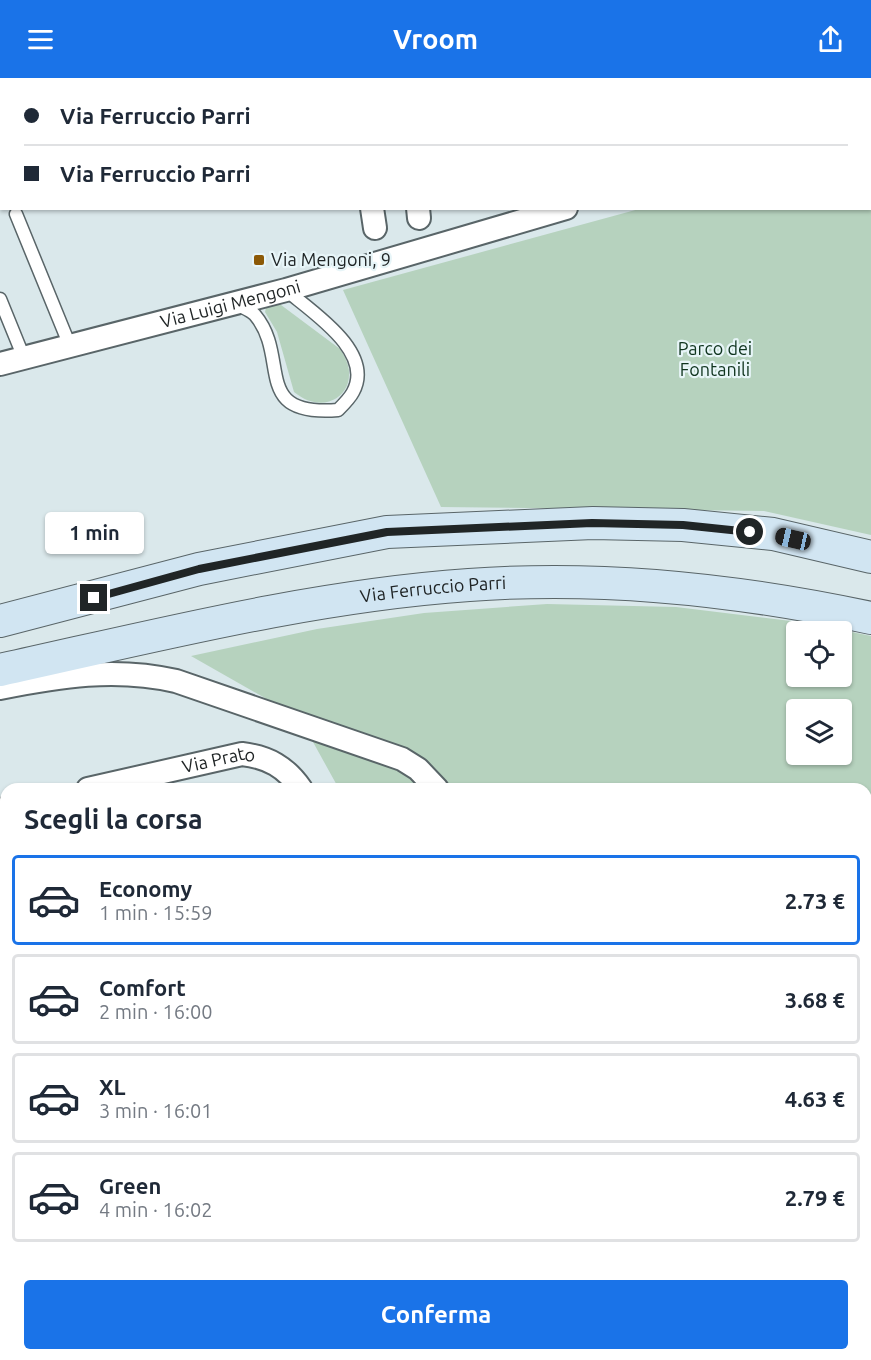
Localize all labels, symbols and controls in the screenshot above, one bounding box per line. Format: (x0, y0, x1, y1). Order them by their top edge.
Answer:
icon: menu (24, 23, 57, 56)
icon: share (814, 23, 847, 56)
text: Vroom (393, 24, 478, 54)
text: Via Ferruccio Parri (60, 103, 251, 128)
text: Via Ferruccio Parri (60, 161, 251, 186)
place label: Via Mengoni, 9 (271, 249, 391, 269)
marker: Via Mengoni, 9 (252, 253, 266, 267)
street label: Via Luigi Mengoni (158, 275, 302, 331)
park label: Parco dei Fontanili (678, 338, 752, 379)
callout: 1 min (44, 511, 144, 553)
route start (736, 518, 763, 545)
text: 1 min (69, 521, 120, 544)
car (773, 526, 813, 552)
street label: Via Ferruccio Parri (359, 572, 507, 606)
route end (80, 584, 107, 611)
map controls (786, 621, 852, 765)
button: locate (786, 621, 852, 687)
button: layers (786, 699, 852, 765)
street label: Via Prato (180, 743, 257, 776)
text: Scegli la corsa (24, 804, 203, 834)
icon: car (27, 873, 81, 927)
text: Economy (99, 876, 192, 901)
text: 2.73 € (785, 888, 845, 913)
text: 1 min · 15:59 (99, 901, 213, 924)
icon: car (27, 972, 81, 1026)
text: Comfort (99, 975, 186, 1000)
text: 3.68 € (785, 987, 845, 1012)
text: 2 min · 16:00 (99, 1000, 213, 1023)
icon: car (27, 1071, 81, 1125)
text: XL (99, 1074, 126, 1099)
text: 4.63 € (785, 1086, 845, 1111)
text: 3 min · 16:01 (99, 1099, 213, 1122)
icon: car (27, 1170, 81, 1224)
text: Green (99, 1173, 161, 1198)
text: 2.79 € (785, 1185, 845, 1210)
text: 4 min · 16:02 (99, 1198, 213, 1221)
button: Conferma (24, 1280, 848, 1349)

